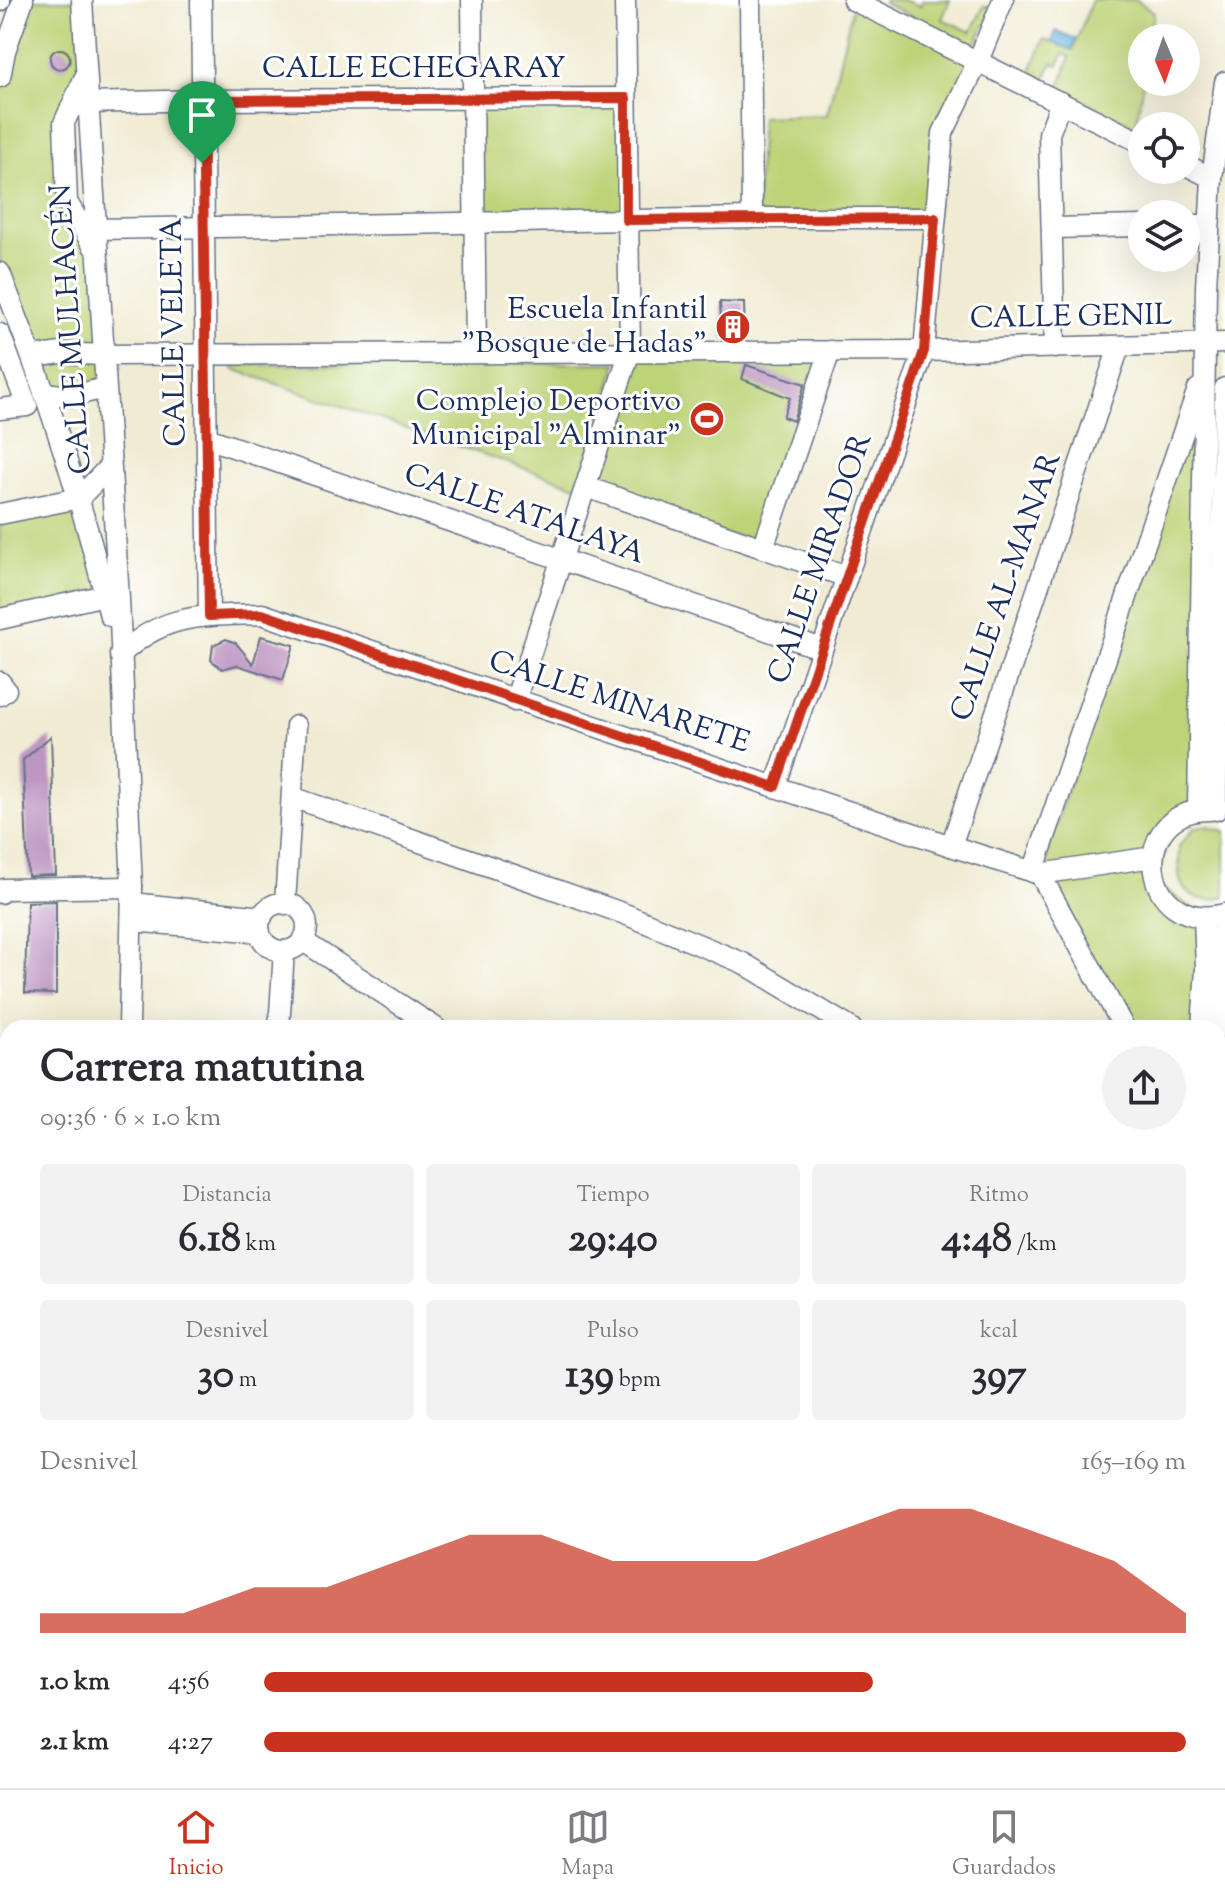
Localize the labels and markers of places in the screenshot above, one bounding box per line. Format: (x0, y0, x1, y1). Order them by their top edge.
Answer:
pin (168, 81, 236, 163)
place label: Escuela Infantil "Bosque de Hadas" (462, 289, 707, 366)
building icon: Escuela Infantil "Bosque de Hadas" (714, 308, 752, 346)
place label: Complejo Deportivo Municipal "Alminar" (411, 381, 681, 458)
sports icon: Complejo Deportivo Municipal "Alminar" (688, 400, 726, 438)

